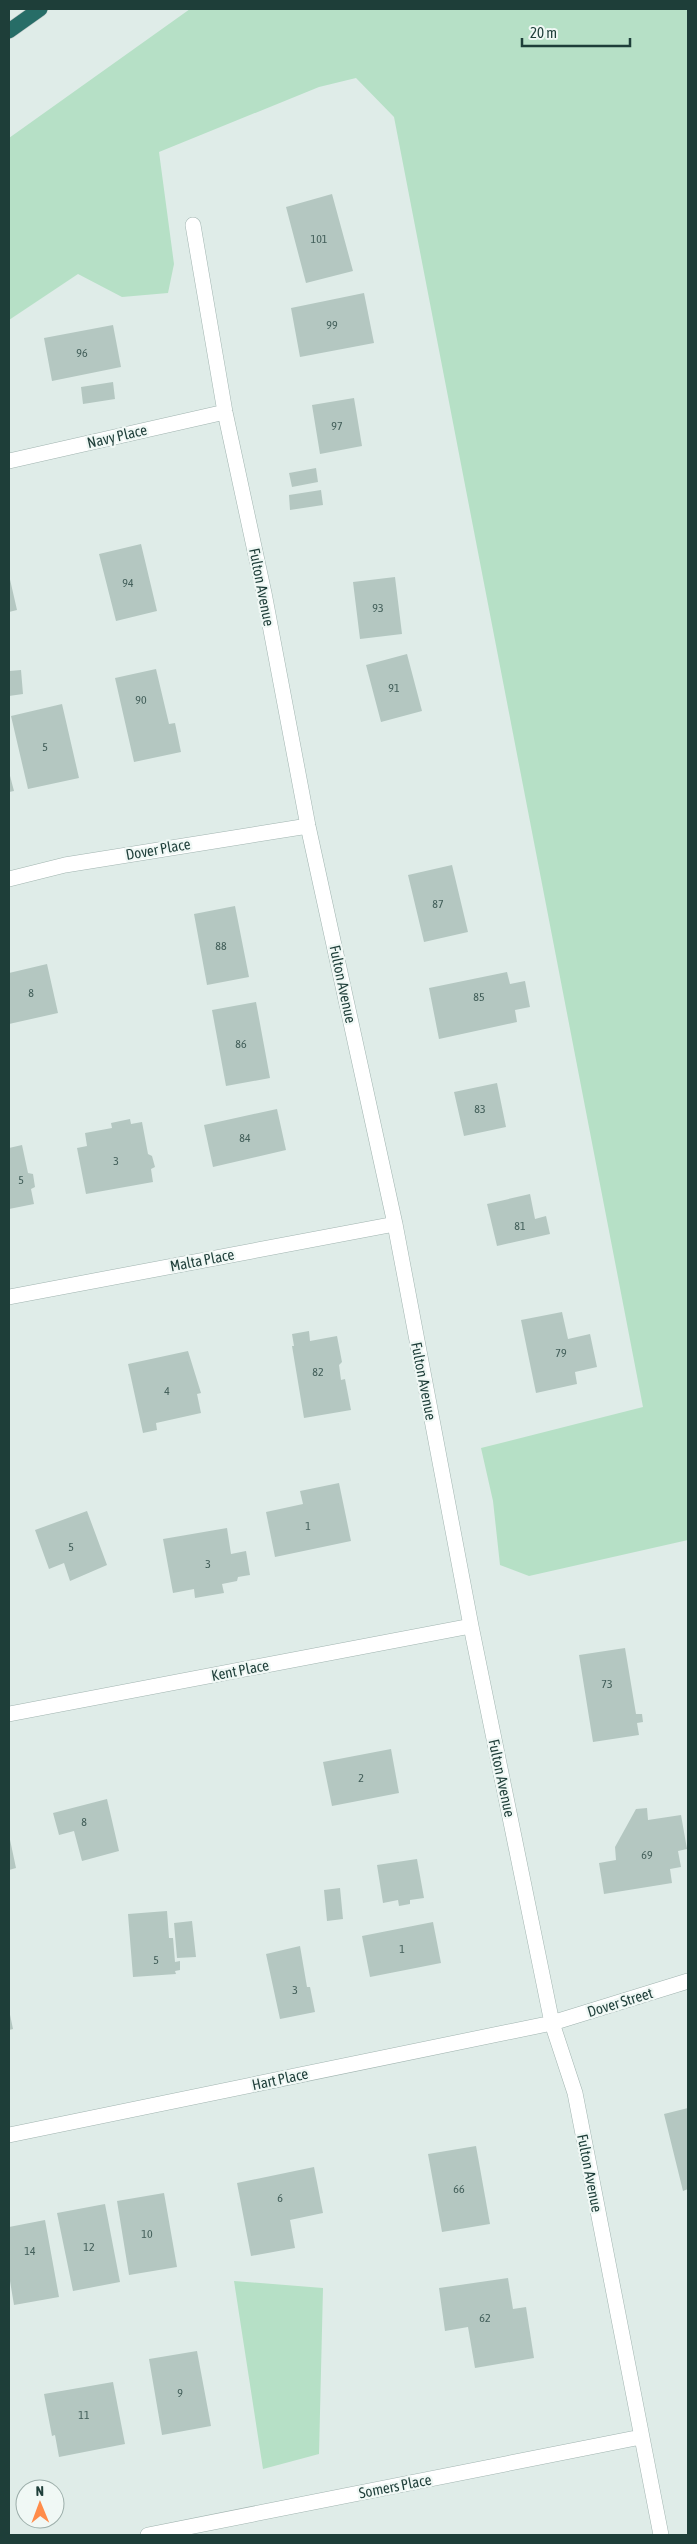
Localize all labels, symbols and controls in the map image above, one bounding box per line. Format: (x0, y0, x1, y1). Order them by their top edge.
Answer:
scale bar (522, 15, 630, 47)
text: 20 m (530, 24, 557, 41)
house number: 101 (311, 232, 328, 246)
house number: 99 (326, 318, 338, 332)
house number: 96 (76, 346, 88, 360)
house number: 97 (331, 419, 343, 433)
street label: Navy Place (85, 421, 149, 451)
street label: Fulton Avenue (246, 547, 278, 628)
house number: 94 (122, 576, 134, 590)
house number: 93 (372, 601, 384, 615)
house number: 91 (388, 681, 400, 695)
house number: 90 (135, 693, 147, 707)
house number: 5 (42, 740, 48, 754)
street label: Dover Place (124, 835, 192, 863)
house number: 87 (432, 897, 444, 911)
house number: 88 (215, 939, 227, 953)
street label: Fulton Avenue (326, 944, 360, 1025)
house number: 8 (28, 986, 34, 1000)
house number: 85 (473, 990, 485, 1004)
house number: 86 (235, 1037, 247, 1051)
house number: 83 (474, 1102, 486, 1116)
house number: 84 (239, 1131, 251, 1145)
house number: 3 (113, 1154, 119, 1168)
house number: 5 (18, 1173, 24, 1187)
house number: 81 (514, 1219, 526, 1233)
street label: Malta Place (168, 1245, 236, 1275)
street label: Fulton Avenue (408, 1341, 440, 1422)
house number: 79 (555, 1346, 567, 1360)
house number: 82 (312, 1365, 324, 1379)
house number: 4 (164, 1384, 170, 1398)
house number: 1 (305, 1519, 311, 1533)
house number: 5 (68, 1540, 74, 1554)
house number: 3 (205, 1557, 211, 1571)
street label: Kent Place (210, 1656, 270, 1684)
house number: 73 (601, 1677, 613, 1691)
street label: Fulton Avenue (485, 1738, 519, 1819)
house number: 2 (358, 1771, 364, 1785)
house number: 8 (81, 1815, 87, 1829)
house number: 69 (641, 1848, 653, 1862)
house number: 1 (399, 1942, 405, 1956)
house number: 5 (153, 1953, 159, 1967)
house number: 3 (292, 1983, 298, 1997)
street label: Dover Street (585, 1984, 655, 2020)
street label: Hart Place (250, 2065, 310, 2093)
street label: Fulton Avenue (574, 2133, 606, 2214)
house number: 66 (453, 2182, 465, 2196)
house number: 6 (277, 2191, 283, 2205)
house number: 10 (141, 2227, 153, 2241)
house number: 12 (83, 2240, 95, 2254)
house number: 14 (24, 2244, 36, 2258)
house number: 62 (479, 2311, 491, 2325)
house number: 9 (177, 2386, 183, 2400)
house number: 11 (78, 2408, 90, 2422)
street label: Somers Place (357, 2471, 433, 2501)
north arrow (15, 2479, 65, 2529)
text: N (36, 2483, 44, 2499)

